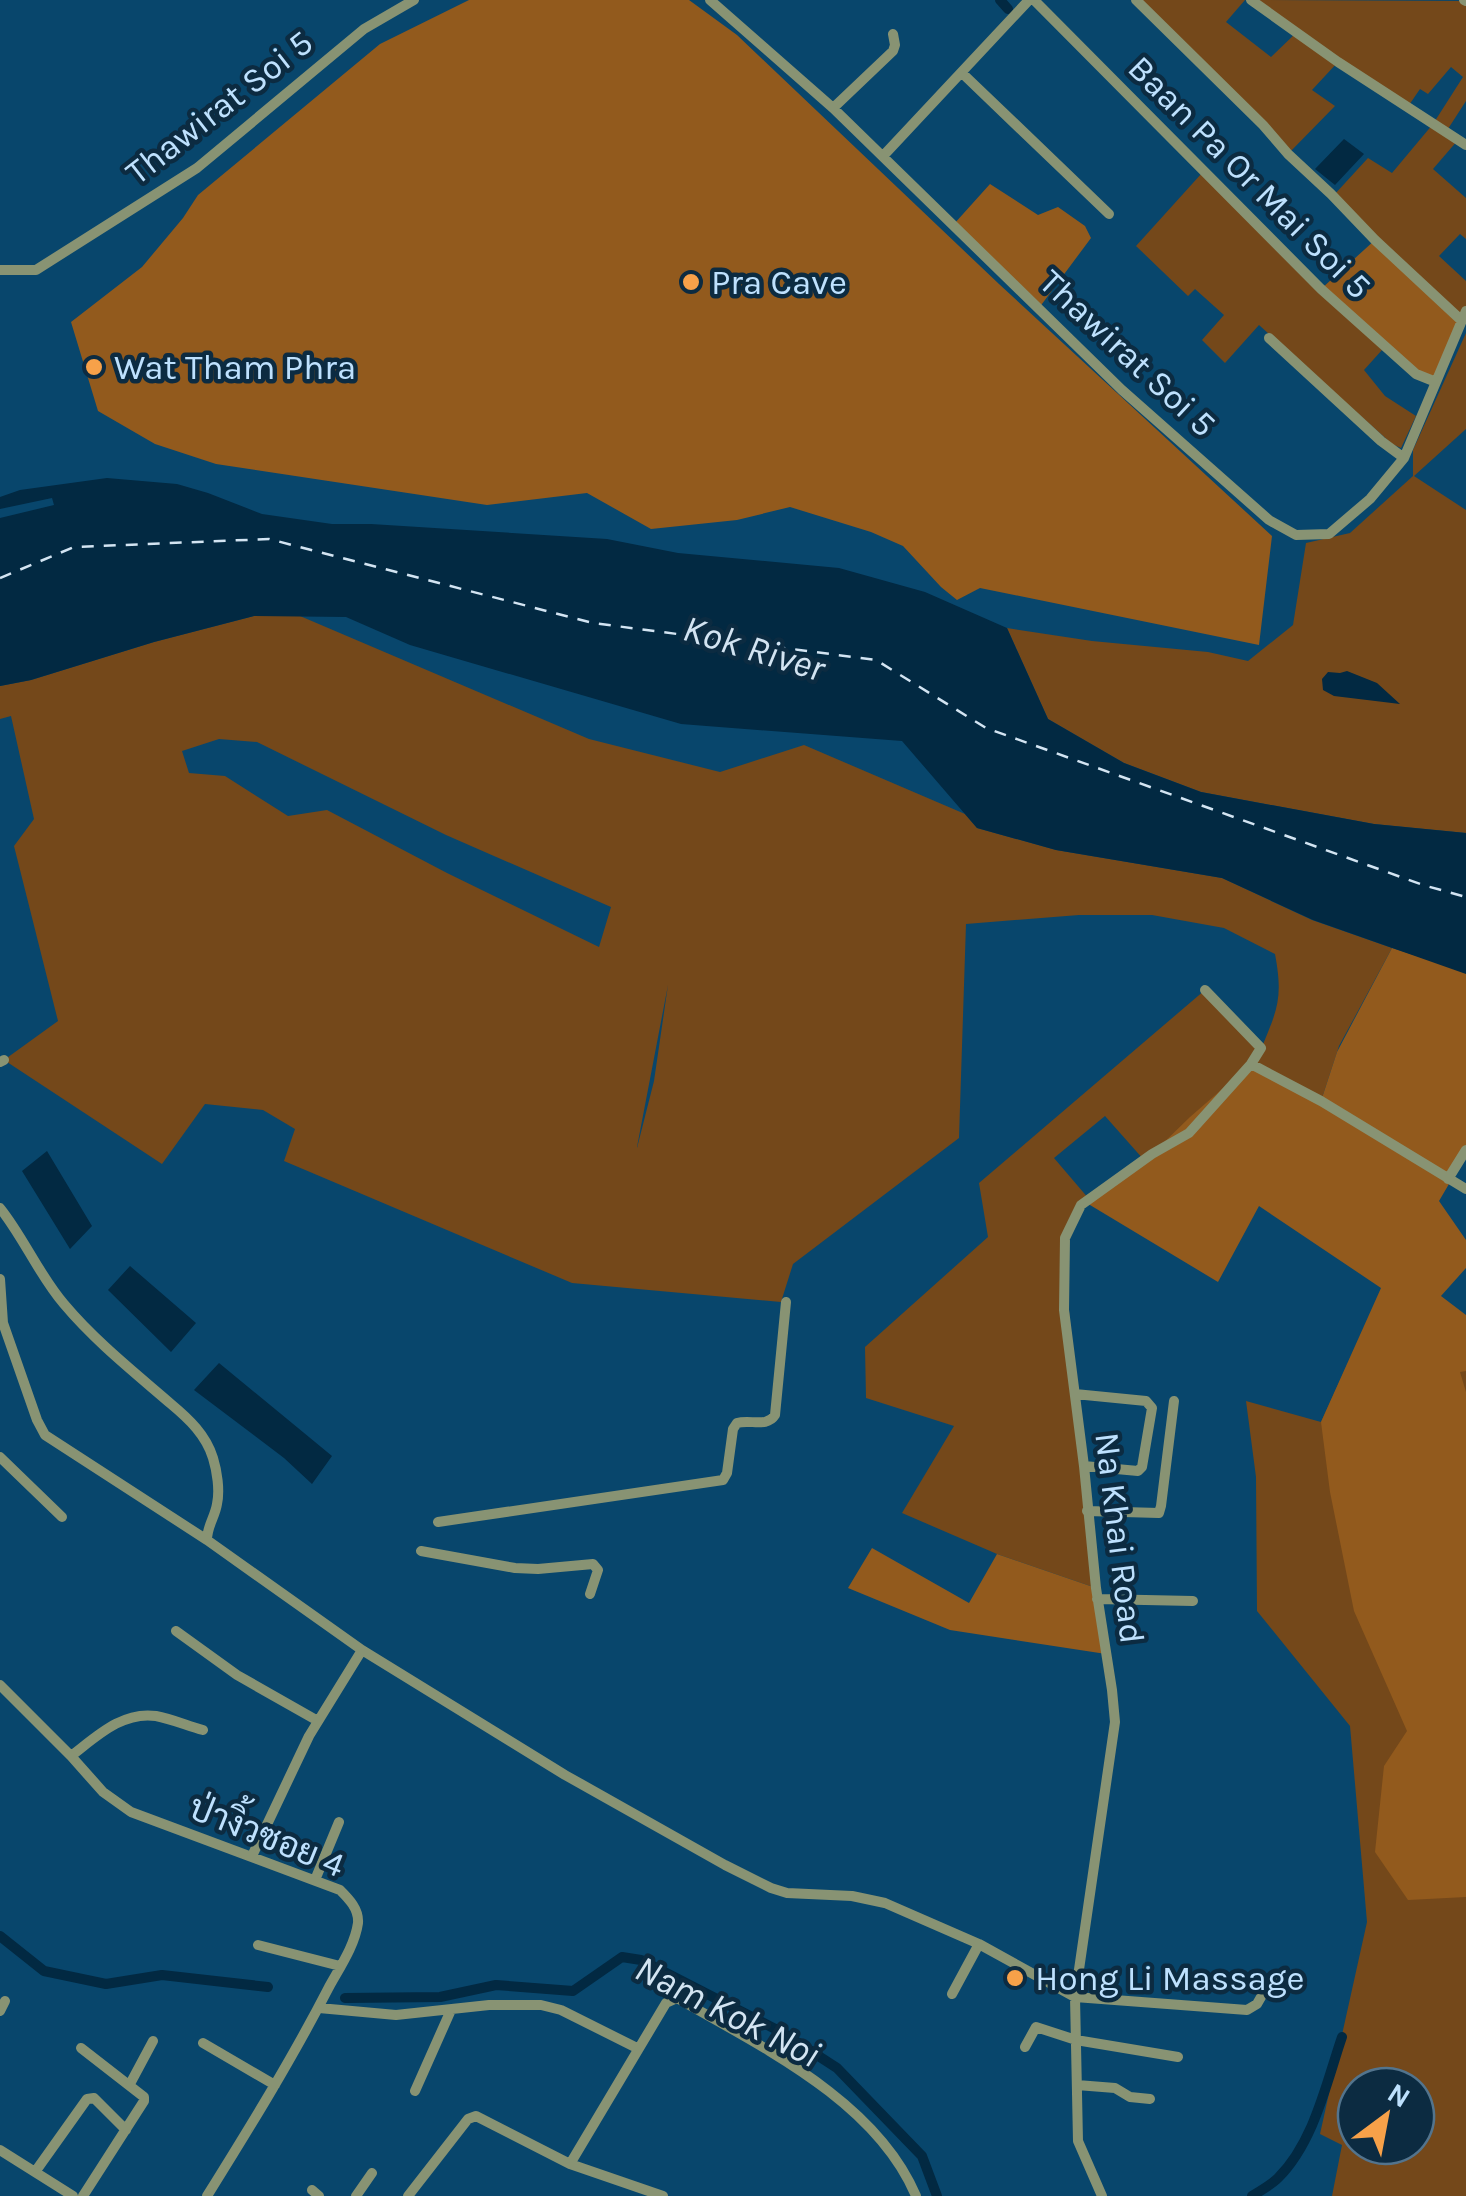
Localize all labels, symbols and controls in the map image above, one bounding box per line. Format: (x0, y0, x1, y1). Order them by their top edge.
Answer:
street label: Thawirat Soi 5 (118, 22, 321, 193)
street label: Baan Pa Or Mai Soi 5 (1120, 47, 1380, 307)
street label: Thawirat Soi 5 (1031, 261, 1224, 445)
place label: Pra Cave (711, 262, 847, 303)
marker: Pra Cave (680, 271, 702, 293)
place label: Wat Tham Phra (114, 347, 356, 388)
marker: Wat Tham Phra (83, 356, 105, 378)
water label: Kok River (677, 606, 832, 692)
street label: Na Khai Road (1086, 1430, 1153, 1646)
street label: ป่างิ้วซอย 4 (183, 1776, 355, 1886)
water label: Nam Kok Noi (628, 1946, 828, 2077)
place label: Hong Li Massage (1035, 1958, 1305, 1999)
marker: Hong Li Massage (1004, 1967, 1026, 1989)
north arrow (1336, 2066, 1436, 2166)
text: N (1382, 2076, 1416, 2115)

